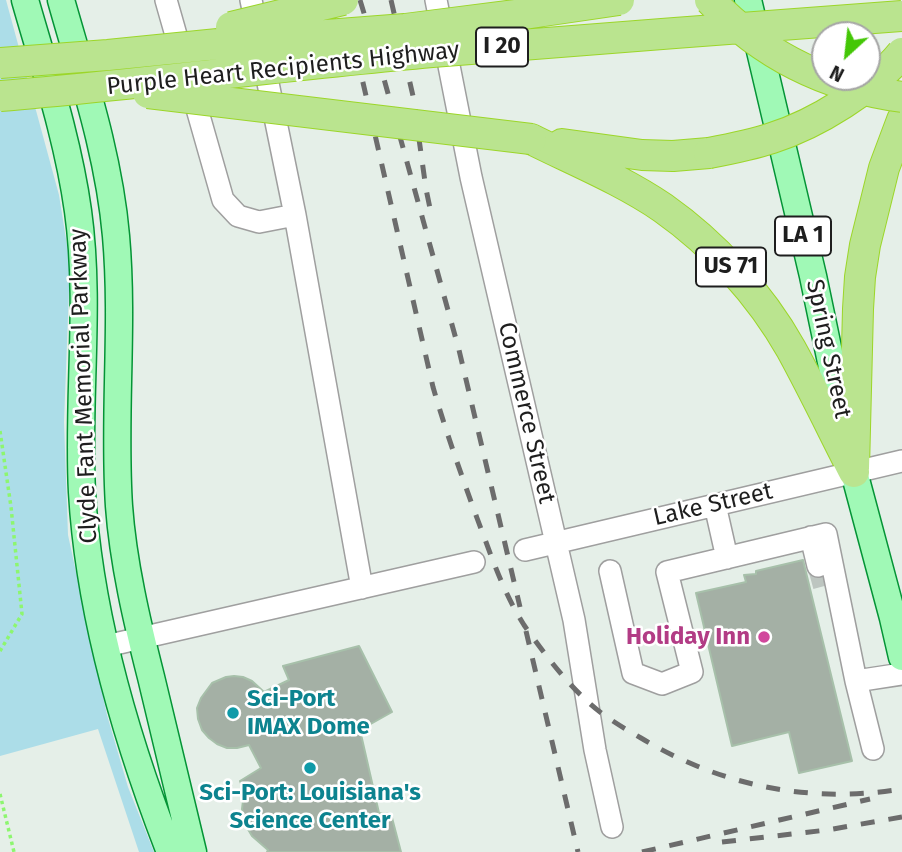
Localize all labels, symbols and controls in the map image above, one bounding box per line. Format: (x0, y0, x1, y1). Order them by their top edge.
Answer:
north arrow (811, 21, 881, 91)
road number: I 20 (476, 28, 528, 66)
street label: Purple Heart Recipients Highway (105, 36, 461, 102)
text: N (826, 60, 848, 86)
road number: LA 1 (775, 216, 831, 256)
street label: Clyde Fant Memorial Parkway (64, 228, 104, 544)
road number: US 71 (696, 248, 766, 286)
street label: Spring Street (799, 277, 857, 421)
street label: Commerce Street (491, 319, 561, 507)
street label: Lake Street (651, 477, 775, 533)
place label: Holiday Inn (626, 623, 750, 651)
marker: Holiday Inn (756, 629, 772, 645)
place label: Sci-Port IMAX Dome (247, 685, 370, 741)
marker: Sci-Port IMAX Dome (225, 705, 241, 721)
marker: Sci-Port: Louisiana's Science Center (302, 760, 318, 776)
place label: Sci-Port: Louisiana's Science Center (199, 779, 421, 835)

